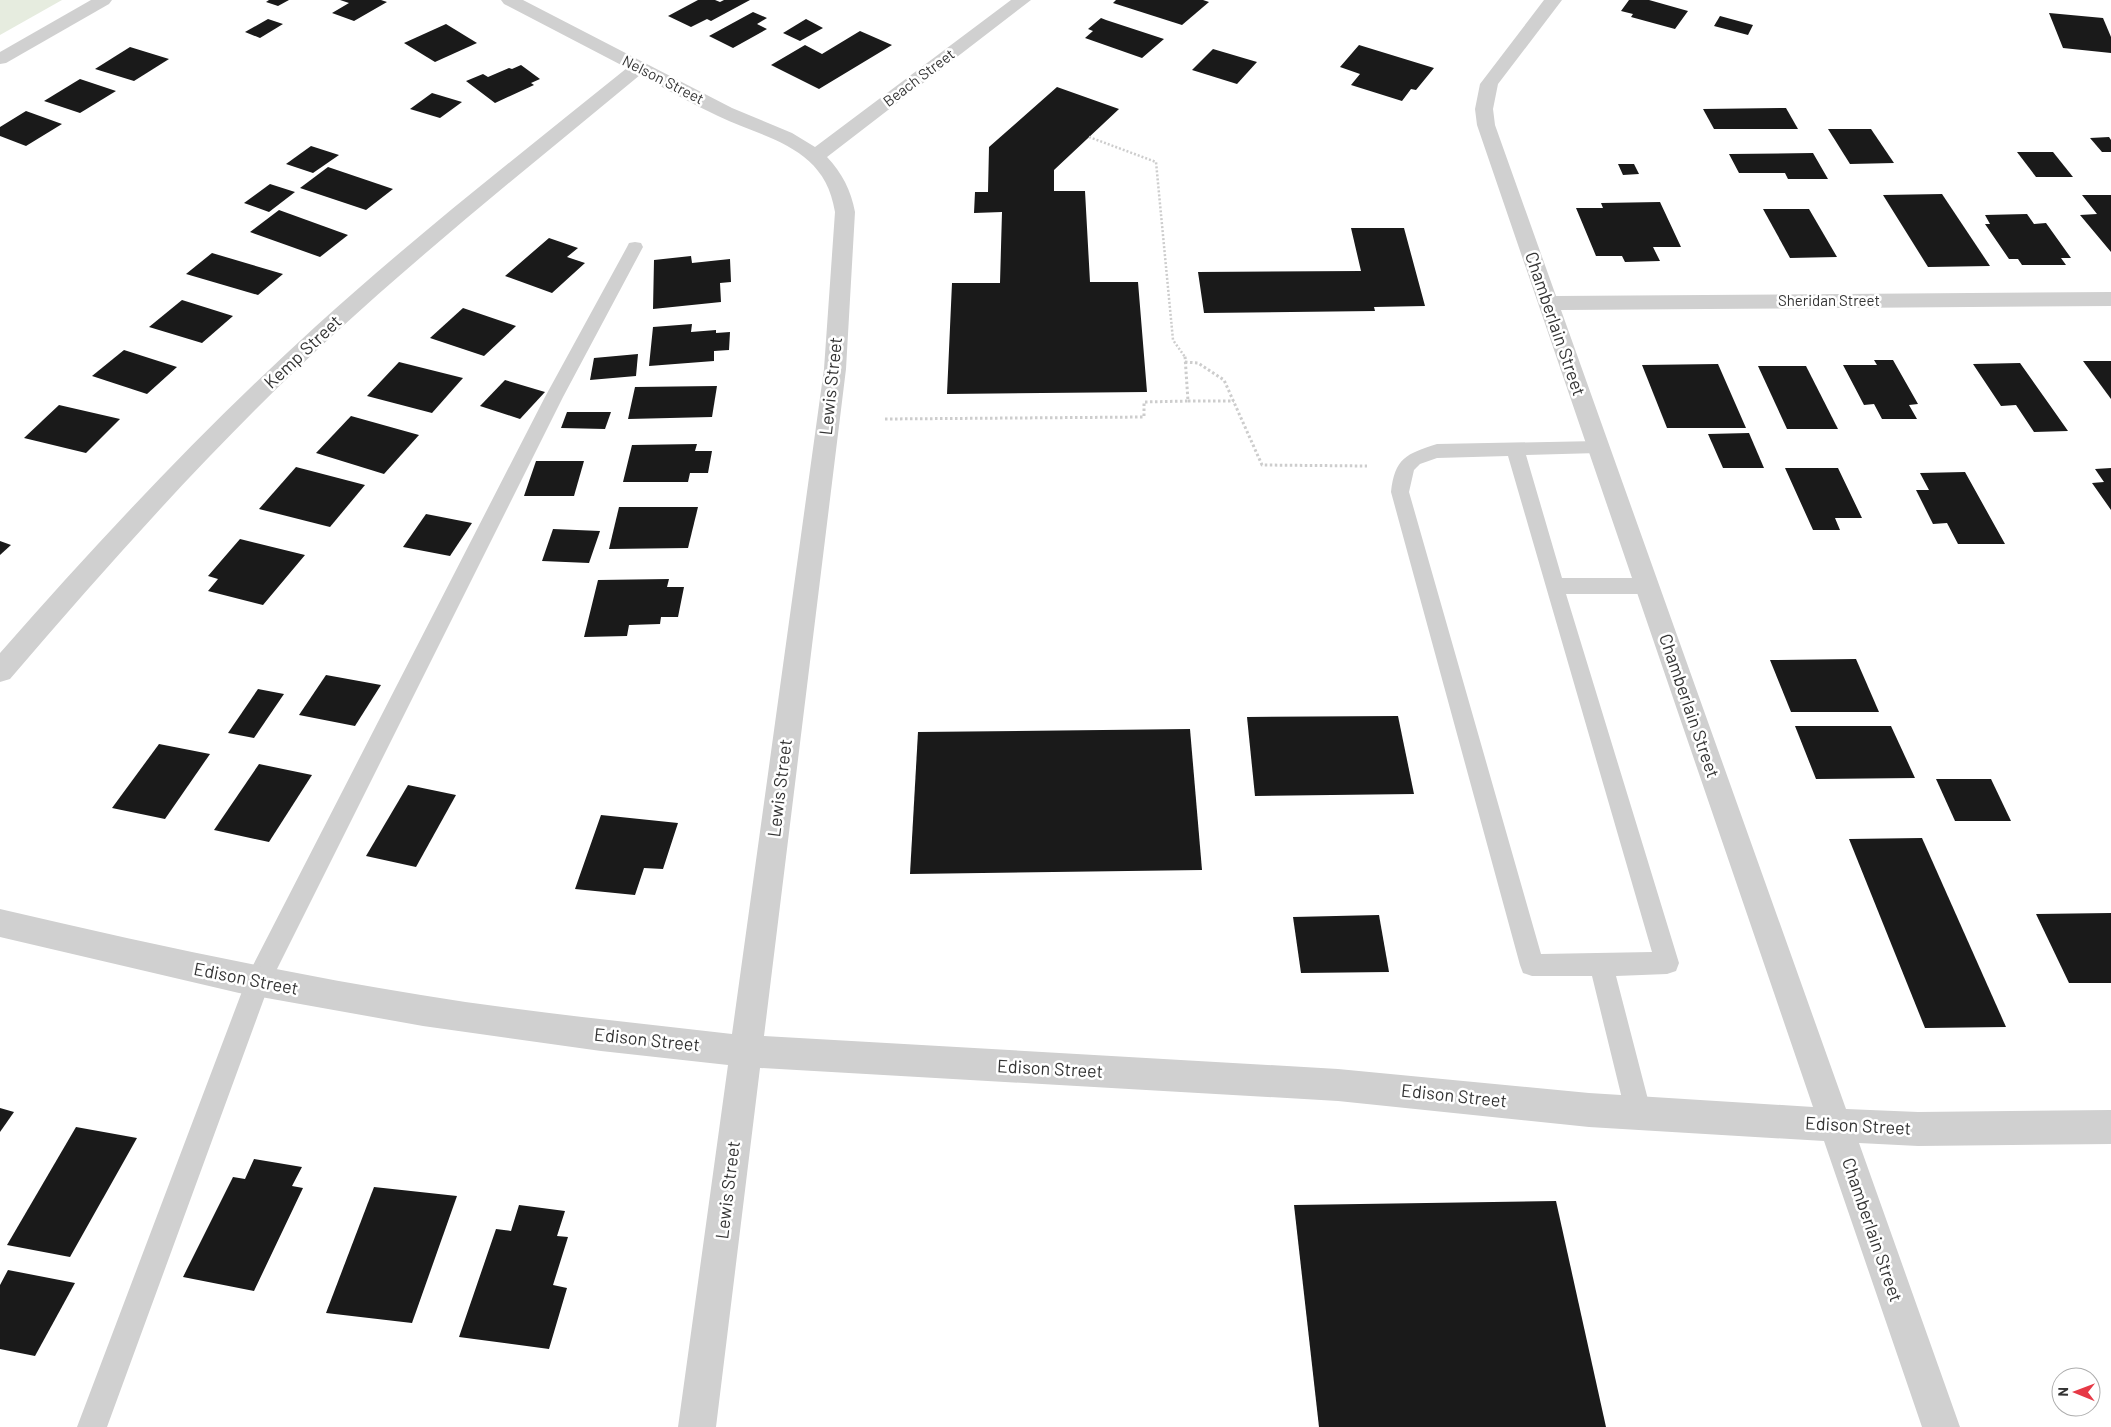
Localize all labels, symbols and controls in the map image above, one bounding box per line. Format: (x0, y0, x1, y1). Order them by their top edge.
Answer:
street label: Beach Street (879, 44, 958, 110)
street label: Nelson Street (620, 51, 707, 107)
street label: Chamberlain Street (1521, 249, 1591, 399)
street label: Sheridan Street (1778, 291, 1880, 309)
street label: Kemp Street (259, 310, 346, 393)
street label: Lewis Street (814, 336, 846, 436)
street label: Chamberlain Street (1655, 631, 1725, 781)
street label: Lewis Street (762, 738, 796, 838)
street label: Edison Street (192, 957, 300, 999)
street label: Edison Street (593, 1023, 701, 1055)
street label: Edison Street (996, 1054, 1104, 1082)
street label: Edison Street (1400, 1079, 1508, 1111)
street label: Edison Street (1804, 1111, 1912, 1139)
street label: Lewis Street (710, 1140, 744, 1240)
street label: Chamberlain Street (1838, 1155, 1908, 1305)
north arrow (2051, 1367, 2101, 1417)
text: N (2054, 1387, 2071, 1397)

